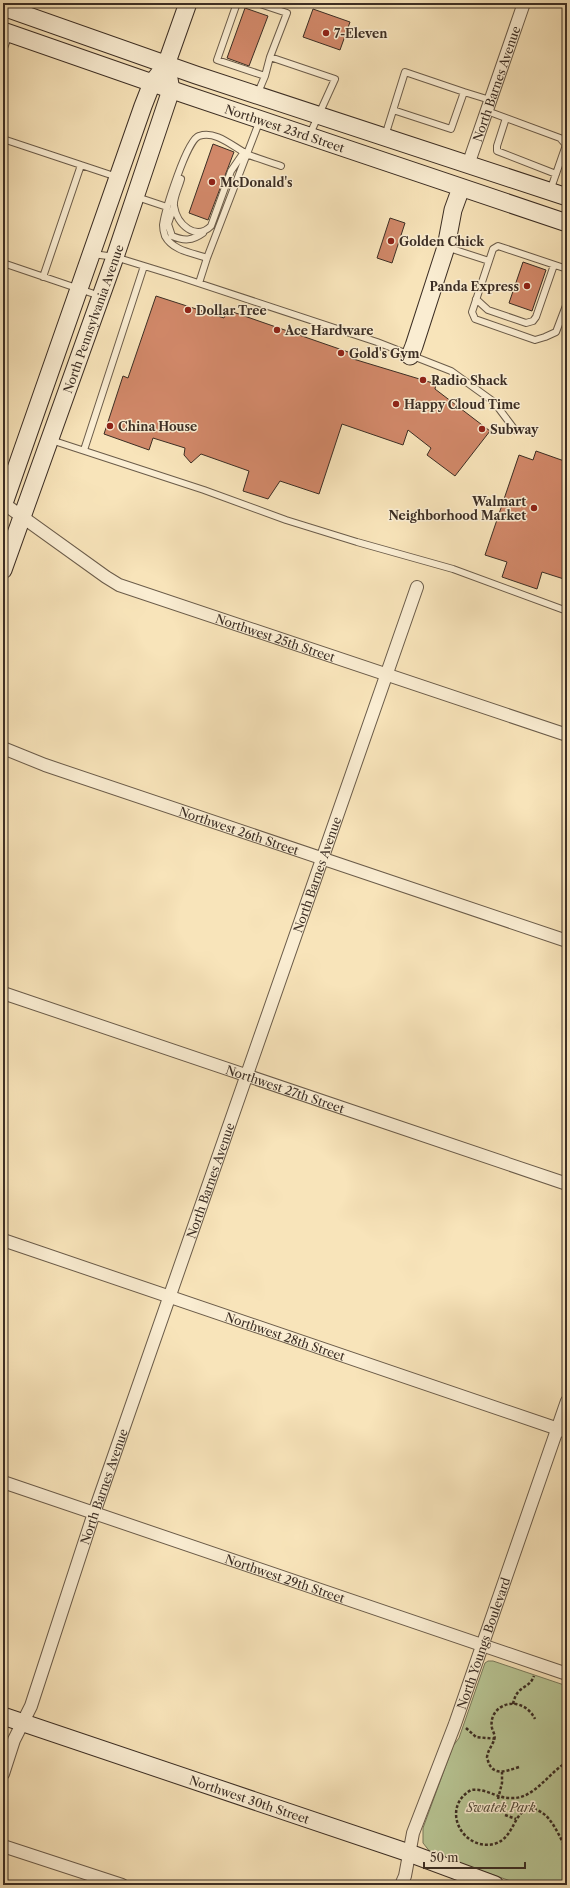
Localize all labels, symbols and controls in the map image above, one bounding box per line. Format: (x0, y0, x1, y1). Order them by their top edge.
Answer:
street label: North Barnes Avenue (469, 23, 523, 144)
place label: 7-Eleven (334, 26, 388, 41)
marker: 7-Eleven (321, 28, 331, 38)
street label: Northwest 23rd Street (223, 101, 347, 155)
place label: McDonald's (220, 175, 293, 190)
marker: McDonald's (207, 177, 217, 187)
place label: Golden Chick (399, 234, 485, 249)
marker: Golden Chick (386, 236, 396, 246)
street label: North Pennsylvania Avenue (59, 242, 126, 395)
place label: Panda Express (429, 279, 519, 294)
marker: Panda Express (522, 281, 532, 291)
place label: Dollar Tree (196, 303, 267, 318)
marker: Dollar Tree (183, 305, 193, 315)
place label: Ace Hardware (284, 323, 373, 338)
marker: Ace Hardware (272, 325, 282, 335)
place label: Gold's Gym (349, 346, 420, 361)
marker: Gold's Gym (336, 348, 346, 358)
place label: Radio Shack (431, 373, 509, 388)
marker: Radio Shack (418, 375, 428, 385)
place label: Happy Cloud Time (404, 397, 520, 412)
marker: Happy Cloud Time (391, 399, 401, 409)
place label: China House (118, 419, 197, 434)
marker: China House (105, 421, 115, 431)
place label: Subway (490, 422, 539, 437)
marker: Subway (477, 424, 487, 434)
place label: Walmart Neighborhood Market (388, 494, 526, 523)
marker: Walmart Neighborhood Market (529, 503, 539, 513)
street label: Northwest 25th Street (214, 610, 338, 665)
street label: Northwest 26th Street (177, 803, 302, 858)
street label: North Barnes Avenue (290, 814, 344, 934)
street label: Northwest 27th Street (224, 1062, 347, 1116)
street label: North Barnes Avenue (183, 1120, 237, 1240)
street label: Northwest 28th Street (223, 1309, 348, 1364)
street label: North Barnes Avenue (77, 1426, 131, 1546)
street label: Northwest 29th Street (223, 1551, 348, 1606)
street label: North Youngs Boulevard (453, 1574, 513, 1711)
street label: Northwest 30th Street (187, 1772, 312, 1827)
park label: Swatek Park (465, 1800, 536, 1815)
scale bar (424, 1844, 525, 1870)
text: 50 m (430, 1850, 459, 1865)

